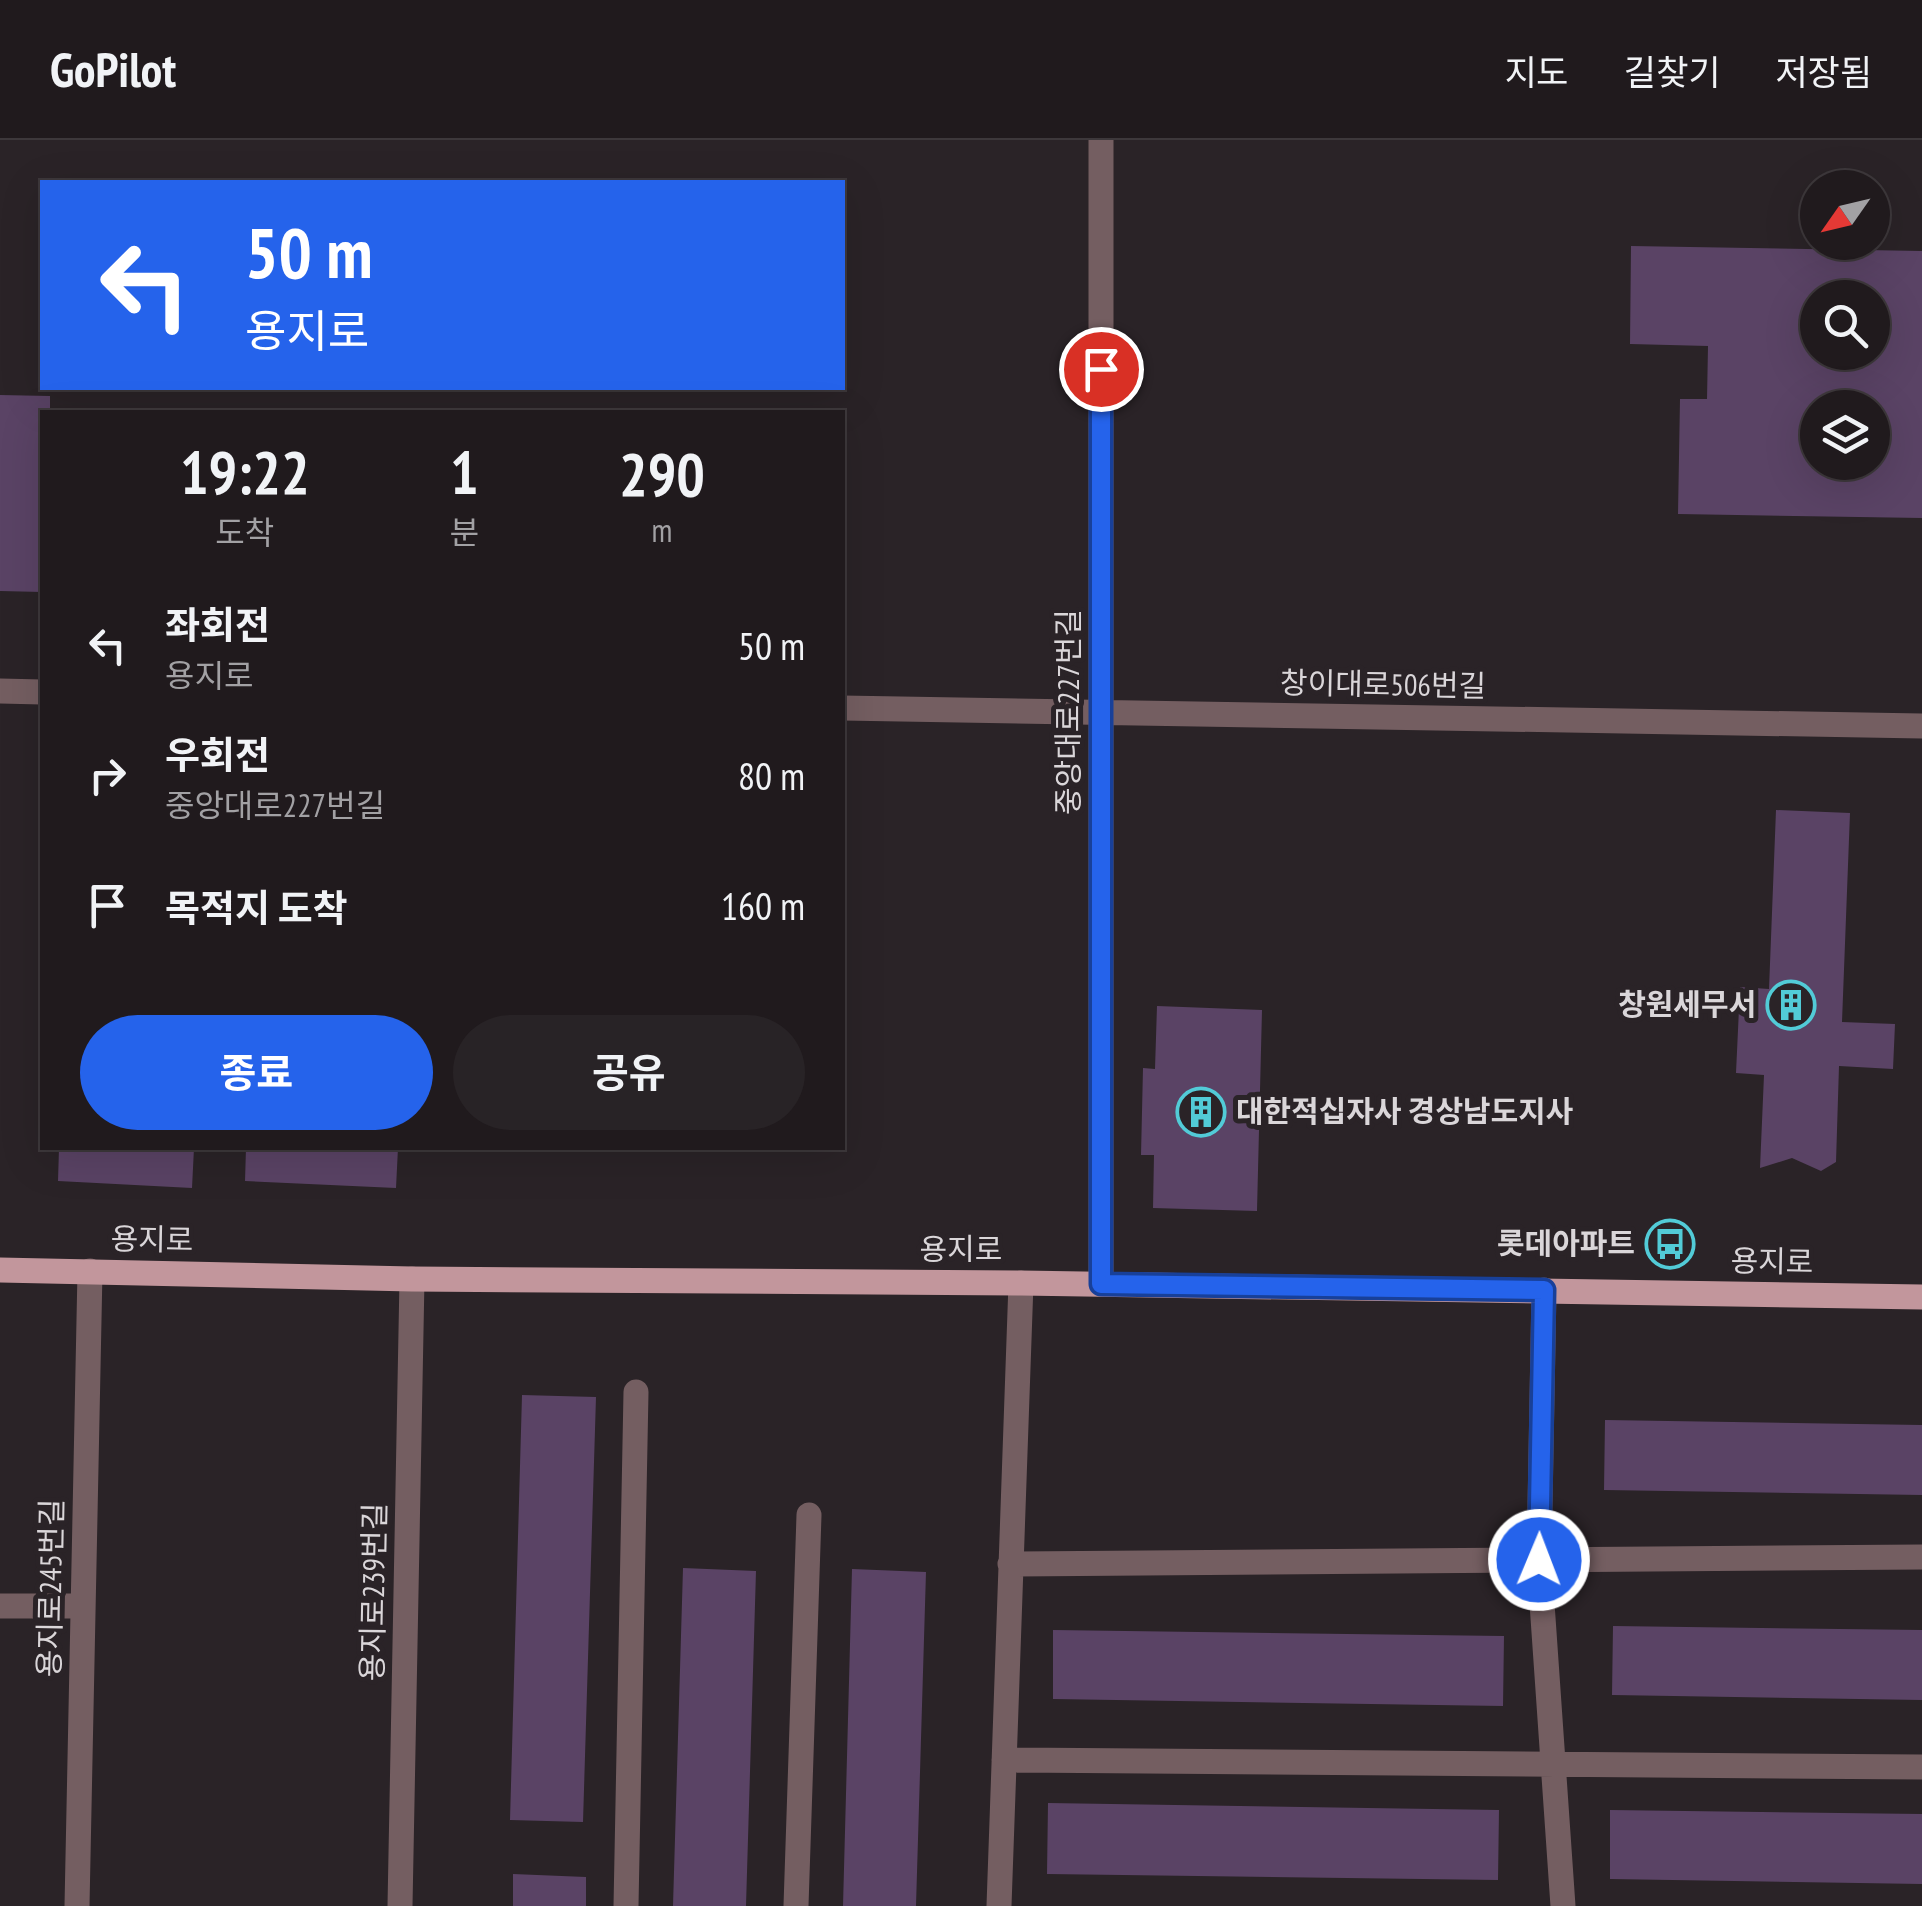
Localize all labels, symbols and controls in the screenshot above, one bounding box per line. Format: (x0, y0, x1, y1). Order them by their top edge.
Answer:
text: GoPilot (50, 38, 176, 100)
text: 지도 (1504, 49, 1569, 95)
text: 길찾기 (1624, 49, 1720, 95)
text: 저장됨 (1775, 49, 1872, 95)
north arrow (1800, 170, 1890, 260)
map controls (1800, 170, 1890, 480)
text: 50 m (245, 207, 373, 297)
icon: left (80, 220, 210, 350)
button: search (1800, 280, 1890, 370)
text: 용지로 (245, 301, 369, 359)
pin (1059, 327, 1144, 412)
icon: arrive (1074, 342, 1129, 397)
button: layers (1800, 390, 1890, 480)
text: 19:22 (180, 433, 310, 511)
text: 1 (450, 433, 479, 511)
text: 290 (619, 435, 705, 513)
text: m (652, 509, 672, 551)
text: 도착 (215, 511, 274, 553)
text: 분 (450, 511, 479, 553)
text: 좌회전 (165, 600, 270, 649)
street label: 중앙대로227번길 (1048, 609, 1087, 815)
icon: left (80, 618, 135, 673)
text: 50 m (738, 621, 805, 670)
text: 용지로 (165, 654, 253, 696)
street label: 창이대로506번길 (1280, 662, 1486, 705)
text: 우회전 (165, 730, 270, 779)
icon: right (80, 748, 135, 803)
text: 80 m (738, 751, 805, 800)
text: 중앙대로227번길 (165, 784, 385, 826)
icon: arrive (80, 878, 135, 933)
text: 160 m (721, 881, 805, 930)
text: 목적지 도착 (165, 883, 348, 932)
building icon: 창원세무서 (1765, 979, 1817, 1031)
place label: 창원세무서 (1618, 984, 1756, 1023)
button: 종료 (80, 1015, 433, 1130)
button: 공유 (453, 1015, 805, 1130)
building icon: 대한적십자사 경상남도지사 (1175, 1086, 1227, 1138)
place label: 대한적십자사 경상남도지사 (1236, 1091, 1573, 1130)
street label: 용지로 (110, 1218, 194, 1259)
bus stop icon: 롯데아파트 (1644, 1218, 1696, 1270)
place label: 롯데아파트 (1497, 1223, 1635, 1262)
street label: 용지로 (920, 1229, 1002, 1268)
street label: 용지로 (1730, 1240, 1814, 1281)
street label: 용지로245번길 (28, 1498, 71, 1678)
street label: 용지로239번길 (351, 1502, 394, 1682)
position arrow (1487, 1508, 1591, 1612)

